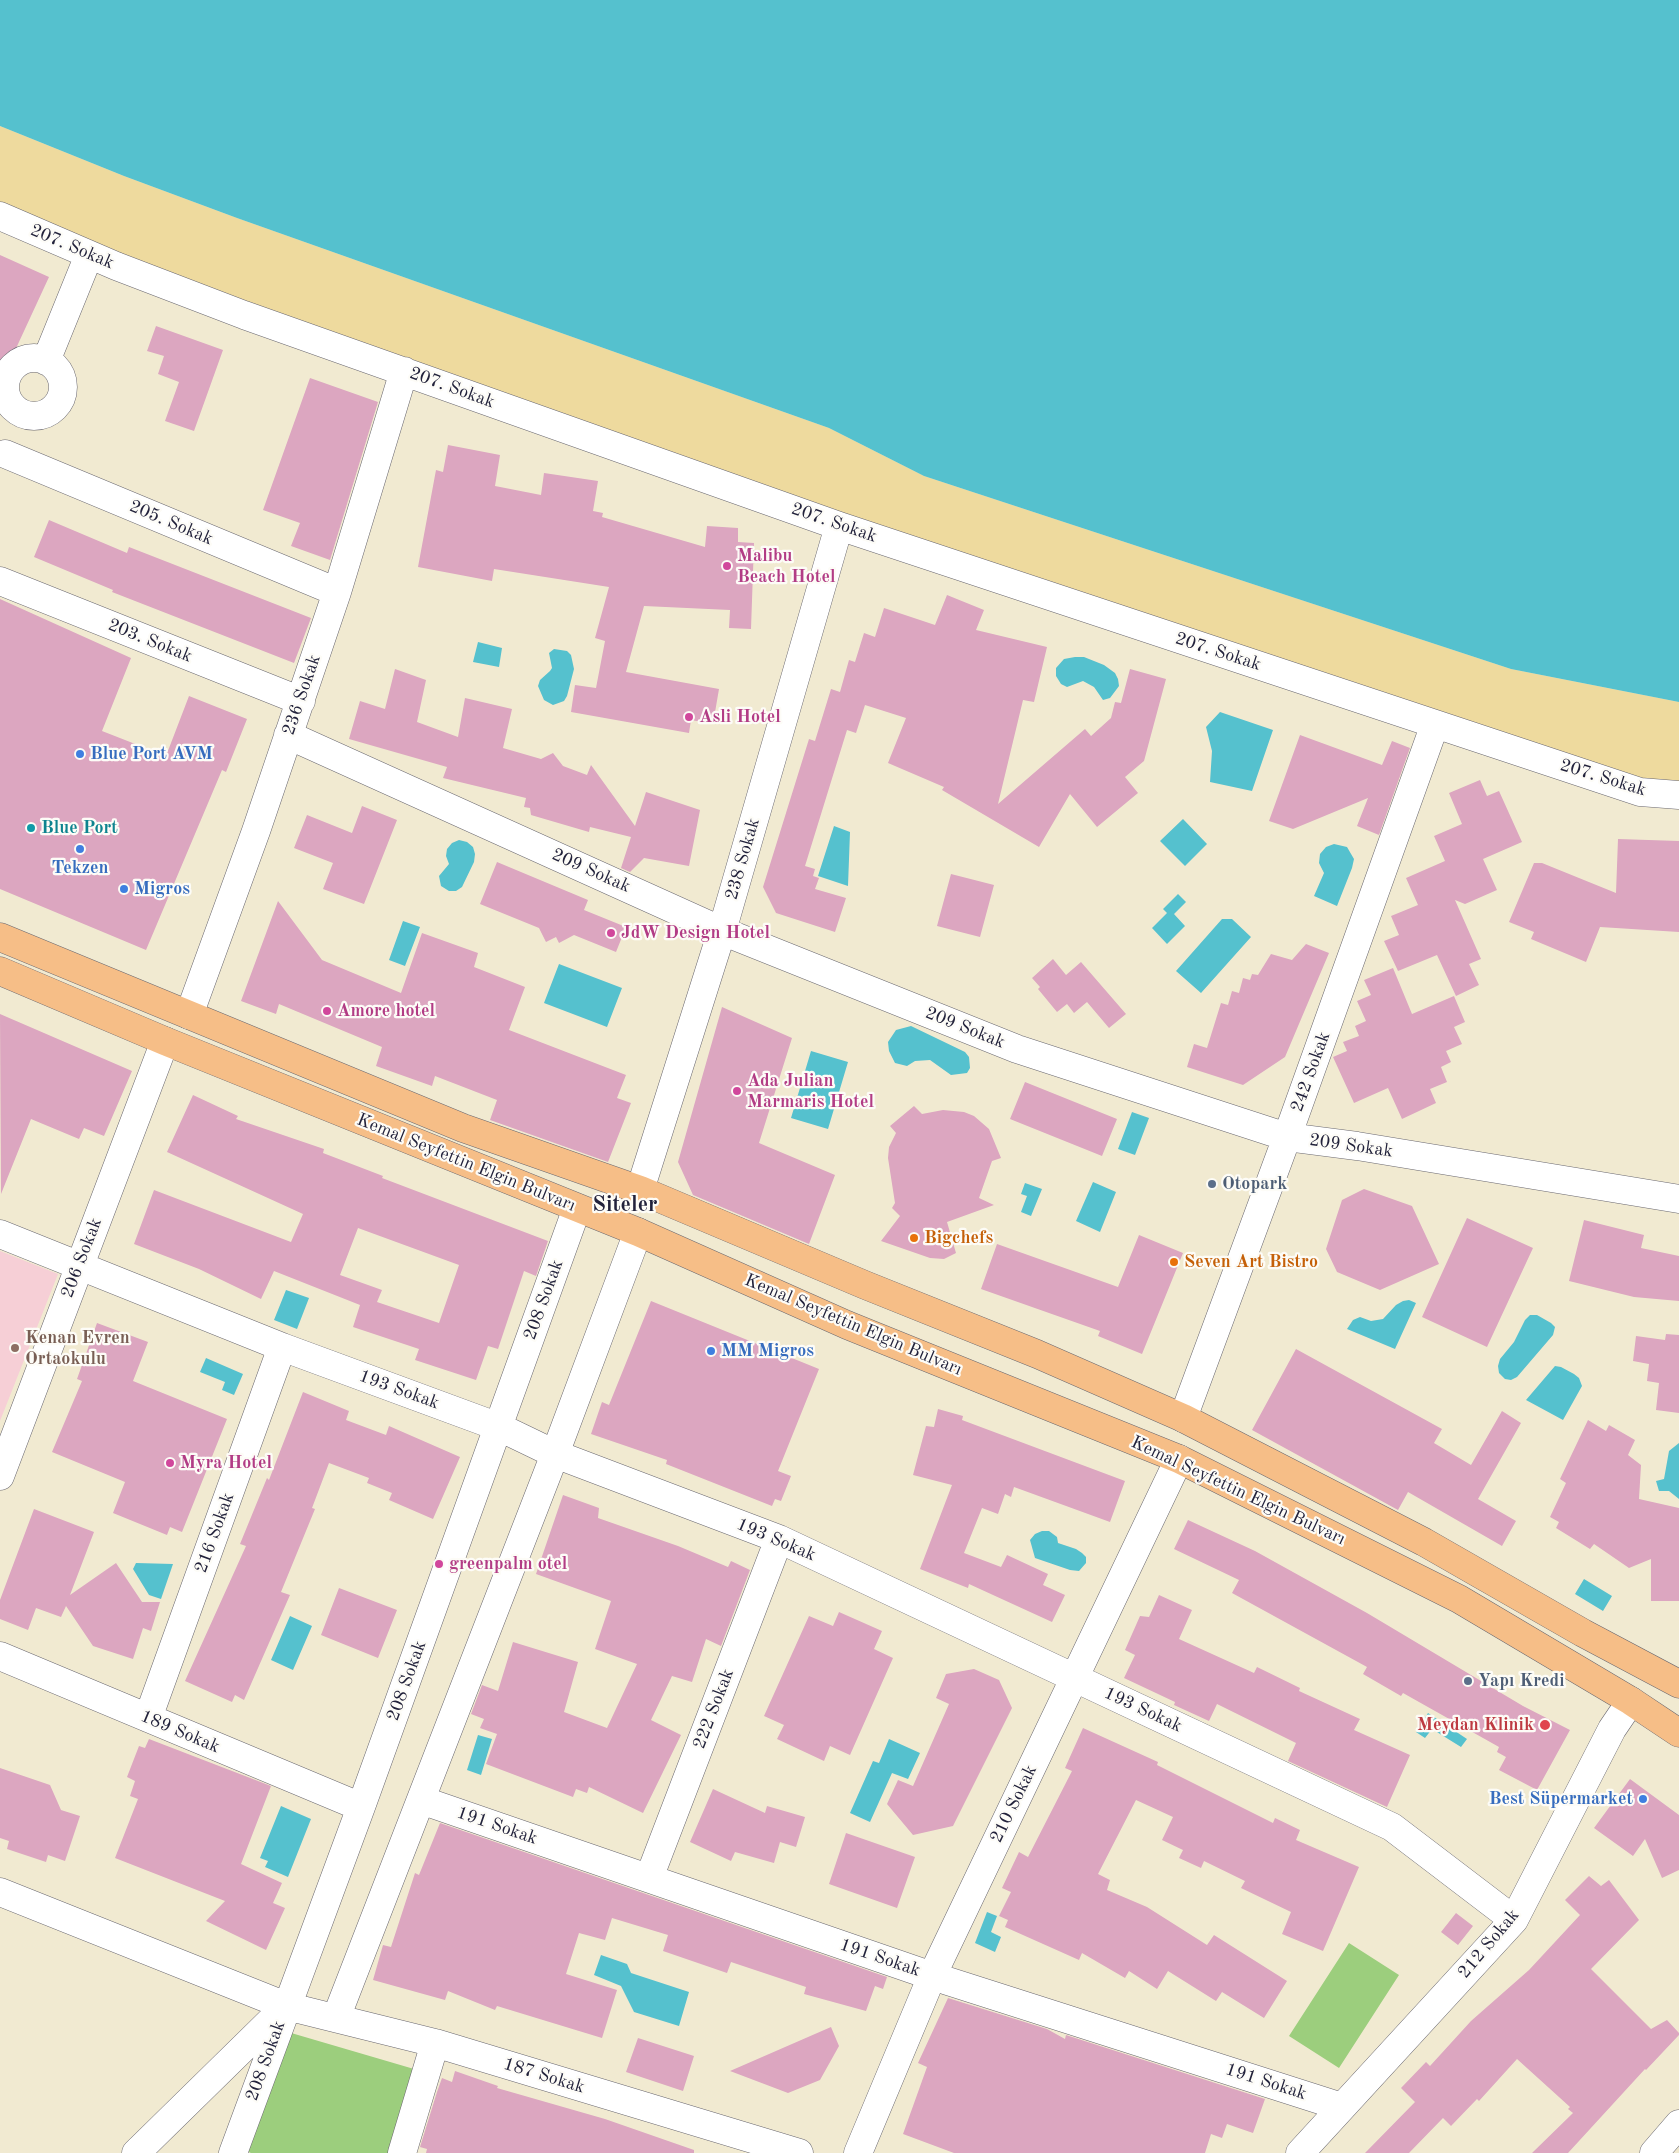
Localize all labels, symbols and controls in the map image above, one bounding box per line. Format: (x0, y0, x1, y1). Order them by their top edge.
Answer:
street label: 207. Sokak (27, 220, 117, 274)
street label: 207. Sokak (406, 363, 498, 413)
street label: 205. Sokak (126, 496, 216, 550)
street label: 207. Sokak (788, 498, 880, 548)
place label: Malibu Beach Hotel (737, 545, 835, 588)
marker: Malibu Beach Hotel (721, 560, 733, 572)
street label: 203. Sokak (105, 614, 195, 668)
street label: 207. Sokak (1172, 628, 1264, 676)
street label: 236 Sokak (278, 652, 326, 738)
place label: Asli Hotel (699, 706, 781, 728)
marker: Asli Hotel (683, 711, 695, 723)
place label: Blue Port AVM (90, 743, 213, 765)
marker: Blue Port AVM (74, 748, 86, 760)
street label: 207. Sokak (1557, 755, 1649, 801)
street label: 238 Sokak (721, 816, 765, 902)
place label: Blue Port (41, 817, 118, 839)
marker: Blue Port (25, 822, 37, 834)
marker: Tekzen (74, 843, 86, 855)
street label: 209 Sokak (548, 844, 634, 898)
place label: Tekzen (51, 857, 109, 879)
place label: Migros (134, 878, 190, 900)
marker: Migros (118, 883, 130, 895)
place label: JdW Design Hotel (621, 922, 770, 944)
marker: JdW Design Hotel (605, 927, 617, 939)
place label: Amore hotel (337, 1000, 435, 1022)
street label: 209 Sokak (922, 1002, 1008, 1054)
marker: Amore hotel (321, 1005, 333, 1017)
street label: 242 Sokak (1286, 1029, 1336, 1115)
place label: Ada Julian Marmaris Hotel (747, 1070, 874, 1112)
marker: Ada Julian Marmaris Hotel (731, 1085, 743, 1097)
street label: Kemal Seyfettin Elgin Bulvarı (353, 1109, 579, 1217)
street label: 209 Sokak (1308, 1129, 1394, 1163)
place label: Otopark (1222, 1173, 1287, 1195)
marker: Otopark (1206, 1178, 1218, 1190)
district label: Siteler (592, 1192, 658, 1218)
street label: 206 Sokak (57, 1215, 107, 1301)
place label: Bigchefs (924, 1227, 993, 1249)
marker: Bigchefs (908, 1232, 920, 1244)
place label: Seven Art Bistro (1184, 1251, 1318, 1273)
marker: Seven Art Bistro (1168, 1256, 1180, 1268)
street label: 208 Sokak (519, 1257, 569, 1343)
street label: Kemal Seyfettin Elgin Bulvarı (741, 1269, 965, 1381)
place label: Kenan Evren Ortaokulu (25, 1327, 130, 1370)
place label: MM Migros (721, 1340, 814, 1362)
marker: Kenan Evren Ortaokulu (9, 1342, 21, 1354)
marker: MM Migros (705, 1345, 717, 1357)
street label: 193 Sokak (356, 1365, 442, 1415)
street label: Kemal Seyfettin Elgin Bulvarı (1127, 1432, 1349, 1550)
place label: Myra Hotel (180, 1452, 272, 1474)
marker: Myra Hotel (164, 1457, 176, 1469)
street label: 216 Sokak (190, 1490, 240, 1576)
street label: 193 Sokak (733, 1514, 819, 1566)
place label: greenpalm otel (449, 1553, 567, 1575)
marker: greenpalm otel (433, 1558, 445, 1570)
street label: 208 Sokak (382, 1638, 432, 1724)
street label: 222 Sokak (689, 1666, 739, 1752)
place label: Yapı Kredi (1478, 1670, 1565, 1692)
marker: Yapı Kredi (1462, 1675, 1474, 1687)
street label: 193 Sokak (1100, 1682, 1186, 1738)
street label: 189 Sokak (137, 1706, 223, 1758)
place label: Meydan Klinik (1417, 1714, 1534, 1736)
marker: Meydan Klinik (1538, 1718, 1552, 1732)
street label: 210 Sokak (986, 1761, 1042, 1847)
place label: Best Süpermarket (1489, 1788, 1633, 1810)
marker: Best Süpermarket (1637, 1793, 1649, 1805)
street label: 191 Sokak (454, 1802, 540, 1850)
street label: 212 Sokak (1454, 1905, 1524, 1983)
street label: 191 Sokak (837, 1934, 923, 1982)
street label: 208 Sokak (241, 2018, 291, 2104)
street label: 187 Sokak (501, 2053, 587, 2099)
street label: 191 Sokak (1223, 2059, 1309, 2105)

